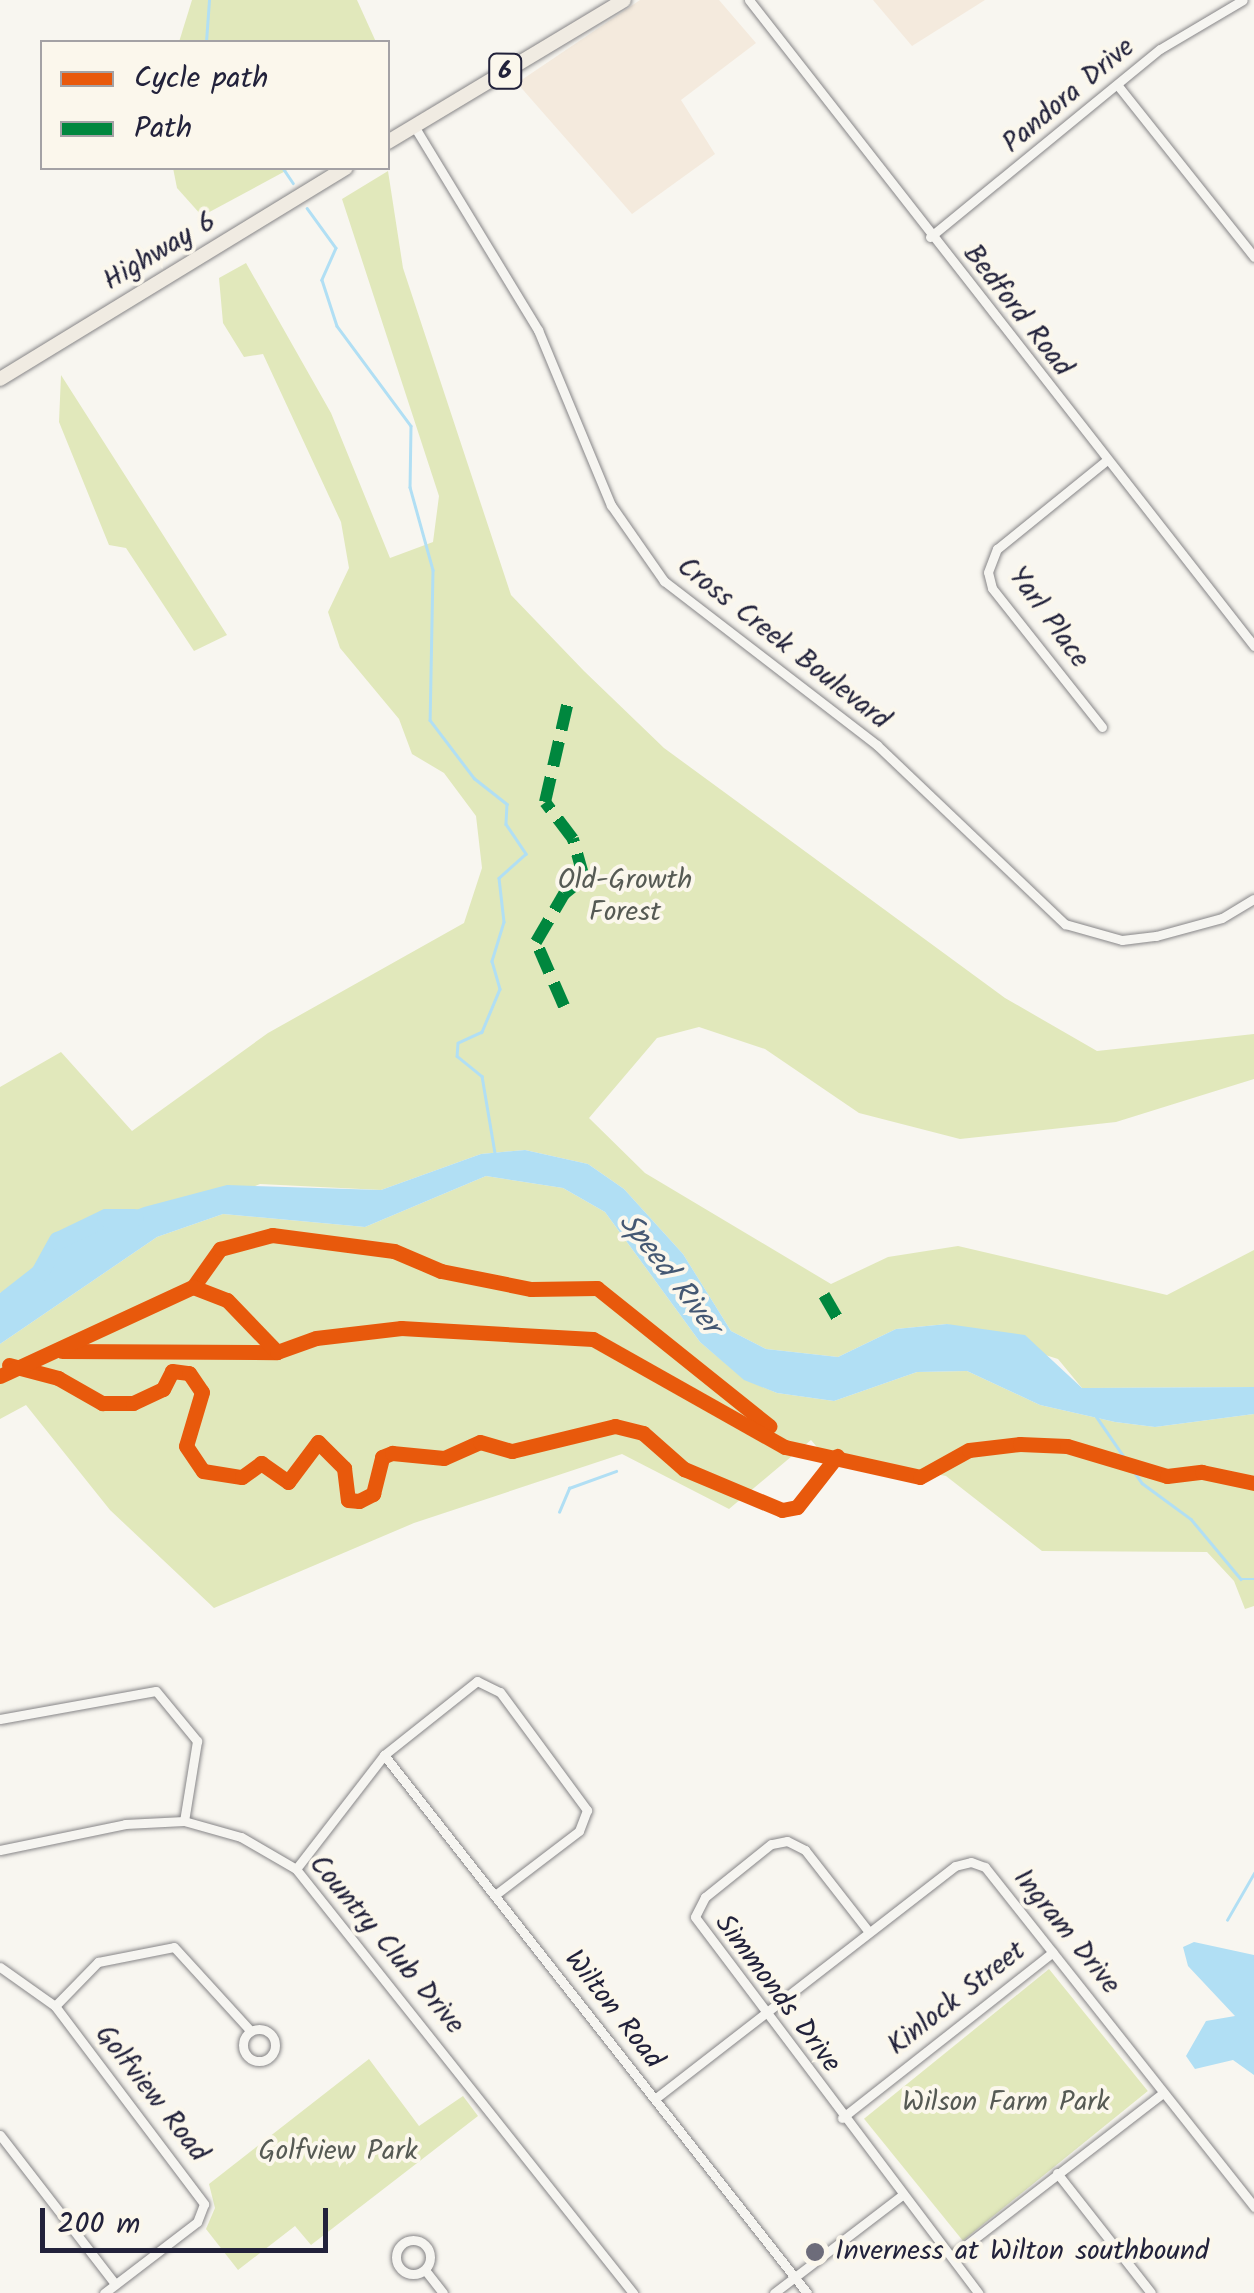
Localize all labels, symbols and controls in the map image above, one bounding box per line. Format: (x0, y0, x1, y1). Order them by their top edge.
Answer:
street label: Pandora Drive (996, 31, 1142, 161)
legend (40, 40, 390, 170)
road number: 6 (488, 51, 522, 91)
text: Cycle path (134, 55, 268, 103)
text: Path (134, 105, 192, 153)
street label: Highway 6 (98, 205, 222, 299)
street label: Bedford Road (955, 238, 1079, 384)
street label: Cross Creek Boulevard (670, 550, 896, 738)
street label: Yarl Place (1000, 561, 1096, 675)
park label: Old-Growth Forest (558, 864, 692, 930)
water label: Speed River (610, 1206, 728, 1342)
street label: Country Club Drive (301, 1849, 471, 2041)
street label: Ingram Drive (1005, 1863, 1127, 2001)
street label: Simmonds Drive (707, 1908, 847, 2080)
street label: Kinlock Street (881, 1935, 1033, 2063)
street label: Wilton Road (556, 1944, 670, 2076)
street label: Golfview Road (87, 2019, 215, 2169)
park label: Wilson Farm Park (902, 2086, 1110, 2120)
park label: Golfview Park (258, 2135, 418, 2169)
scale bar (45, 2188, 332, 2250)
text: 200 m (57, 2201, 140, 2249)
place label: Inverness at Wilton southbound (835, 2235, 1209, 2269)
marker: Inverness at Wilton southbound (804, 2241, 826, 2263)

